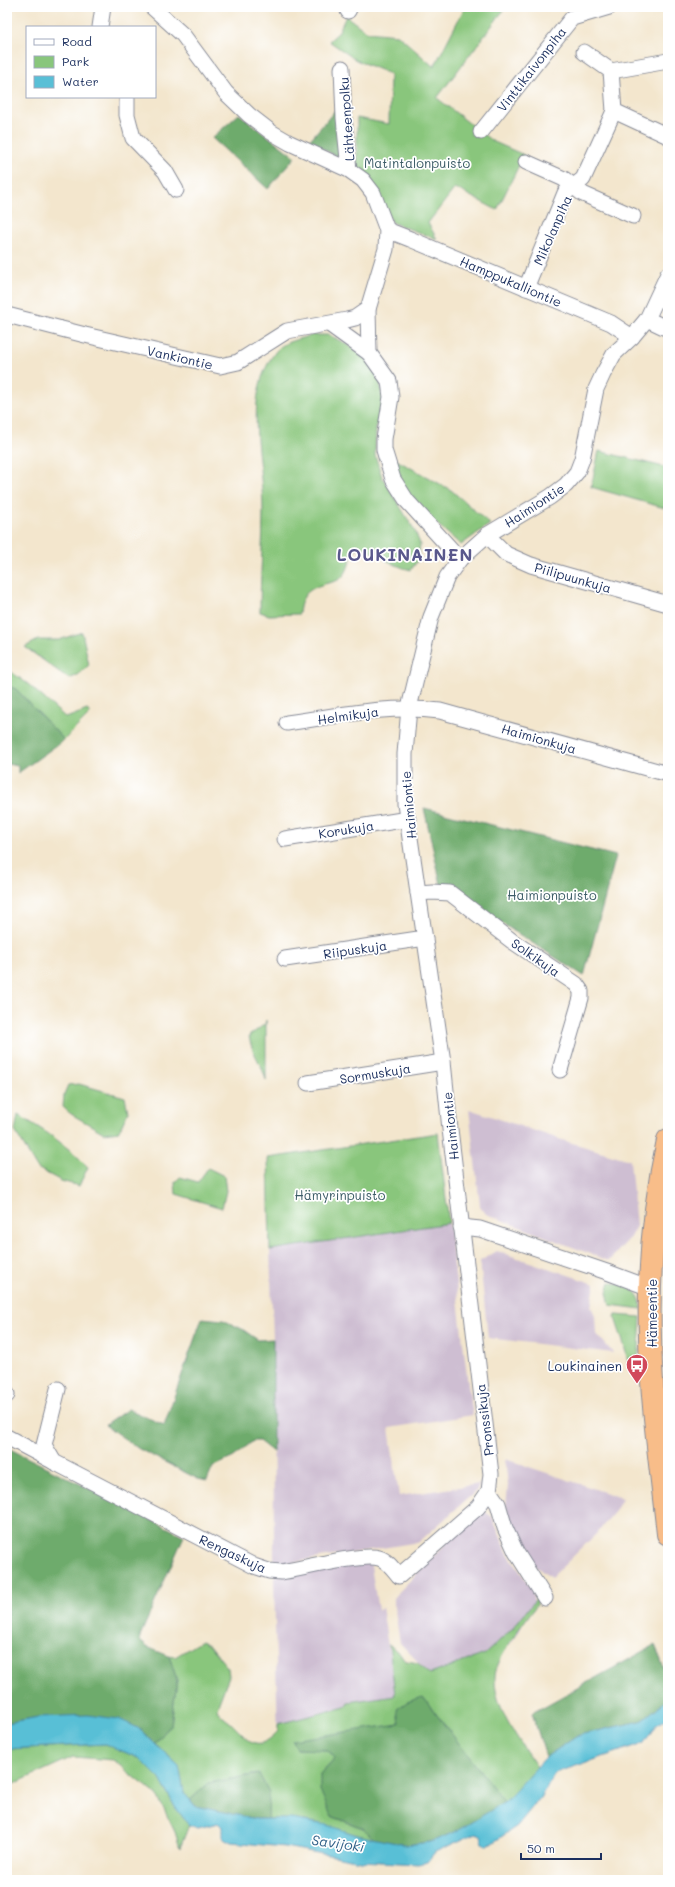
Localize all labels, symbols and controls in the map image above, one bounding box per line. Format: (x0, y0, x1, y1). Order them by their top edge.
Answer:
street label: Vinttikaivonpiha (493, 23, 569, 115)
legend (26, 26, 156, 98)
text: Road (62, 33, 92, 49)
text: Park (62, 53, 89, 69)
text: Water (62, 73, 99, 89)
street label: Lähteenpolku (335, 76, 357, 162)
park label: Matintalonpuisto (364, 154, 470, 171)
street label: Mikolanpiha (529, 192, 575, 268)
street label: Hamppukalliontie (457, 252, 565, 310)
street label: Vankiontie (145, 341, 215, 373)
street label: Haimiontie (501, 479, 567, 531)
district label: LOUKINAINEN (337, 543, 473, 565)
street label: Piilipuunkuja (533, 558, 613, 596)
street label: Helmikuja (316, 702, 380, 728)
street label: Haimionkuja (500, 719, 578, 757)
street label: Haimiontie (397, 770, 419, 840)
street label: Korukuja (317, 816, 375, 842)
park label: Haimionpuisto (507, 886, 597, 903)
street label: Solkikuja (508, 934, 564, 980)
street label: Riipuskuja (322, 936, 388, 962)
street label: Sormuskuja (338, 1059, 412, 1087)
street label: Haimiontie (438, 1091, 462, 1161)
park label: Hämyrinpuisto (294, 1186, 386, 1203)
street label: Hämeentie (643, 1279, 660, 1347)
bus stop icon: Loukinainen (624, 1352, 650, 1385)
place label: Loukinainen (548, 1357, 622, 1374)
street label: Pronssikuja (471, 1383, 497, 1457)
street label: Rengaskuja (197, 1530, 269, 1576)
water label: Savijoki (310, 1830, 366, 1856)
scale bar (521, 1835, 601, 1861)
text: 50 m (527, 1840, 555, 1856)

